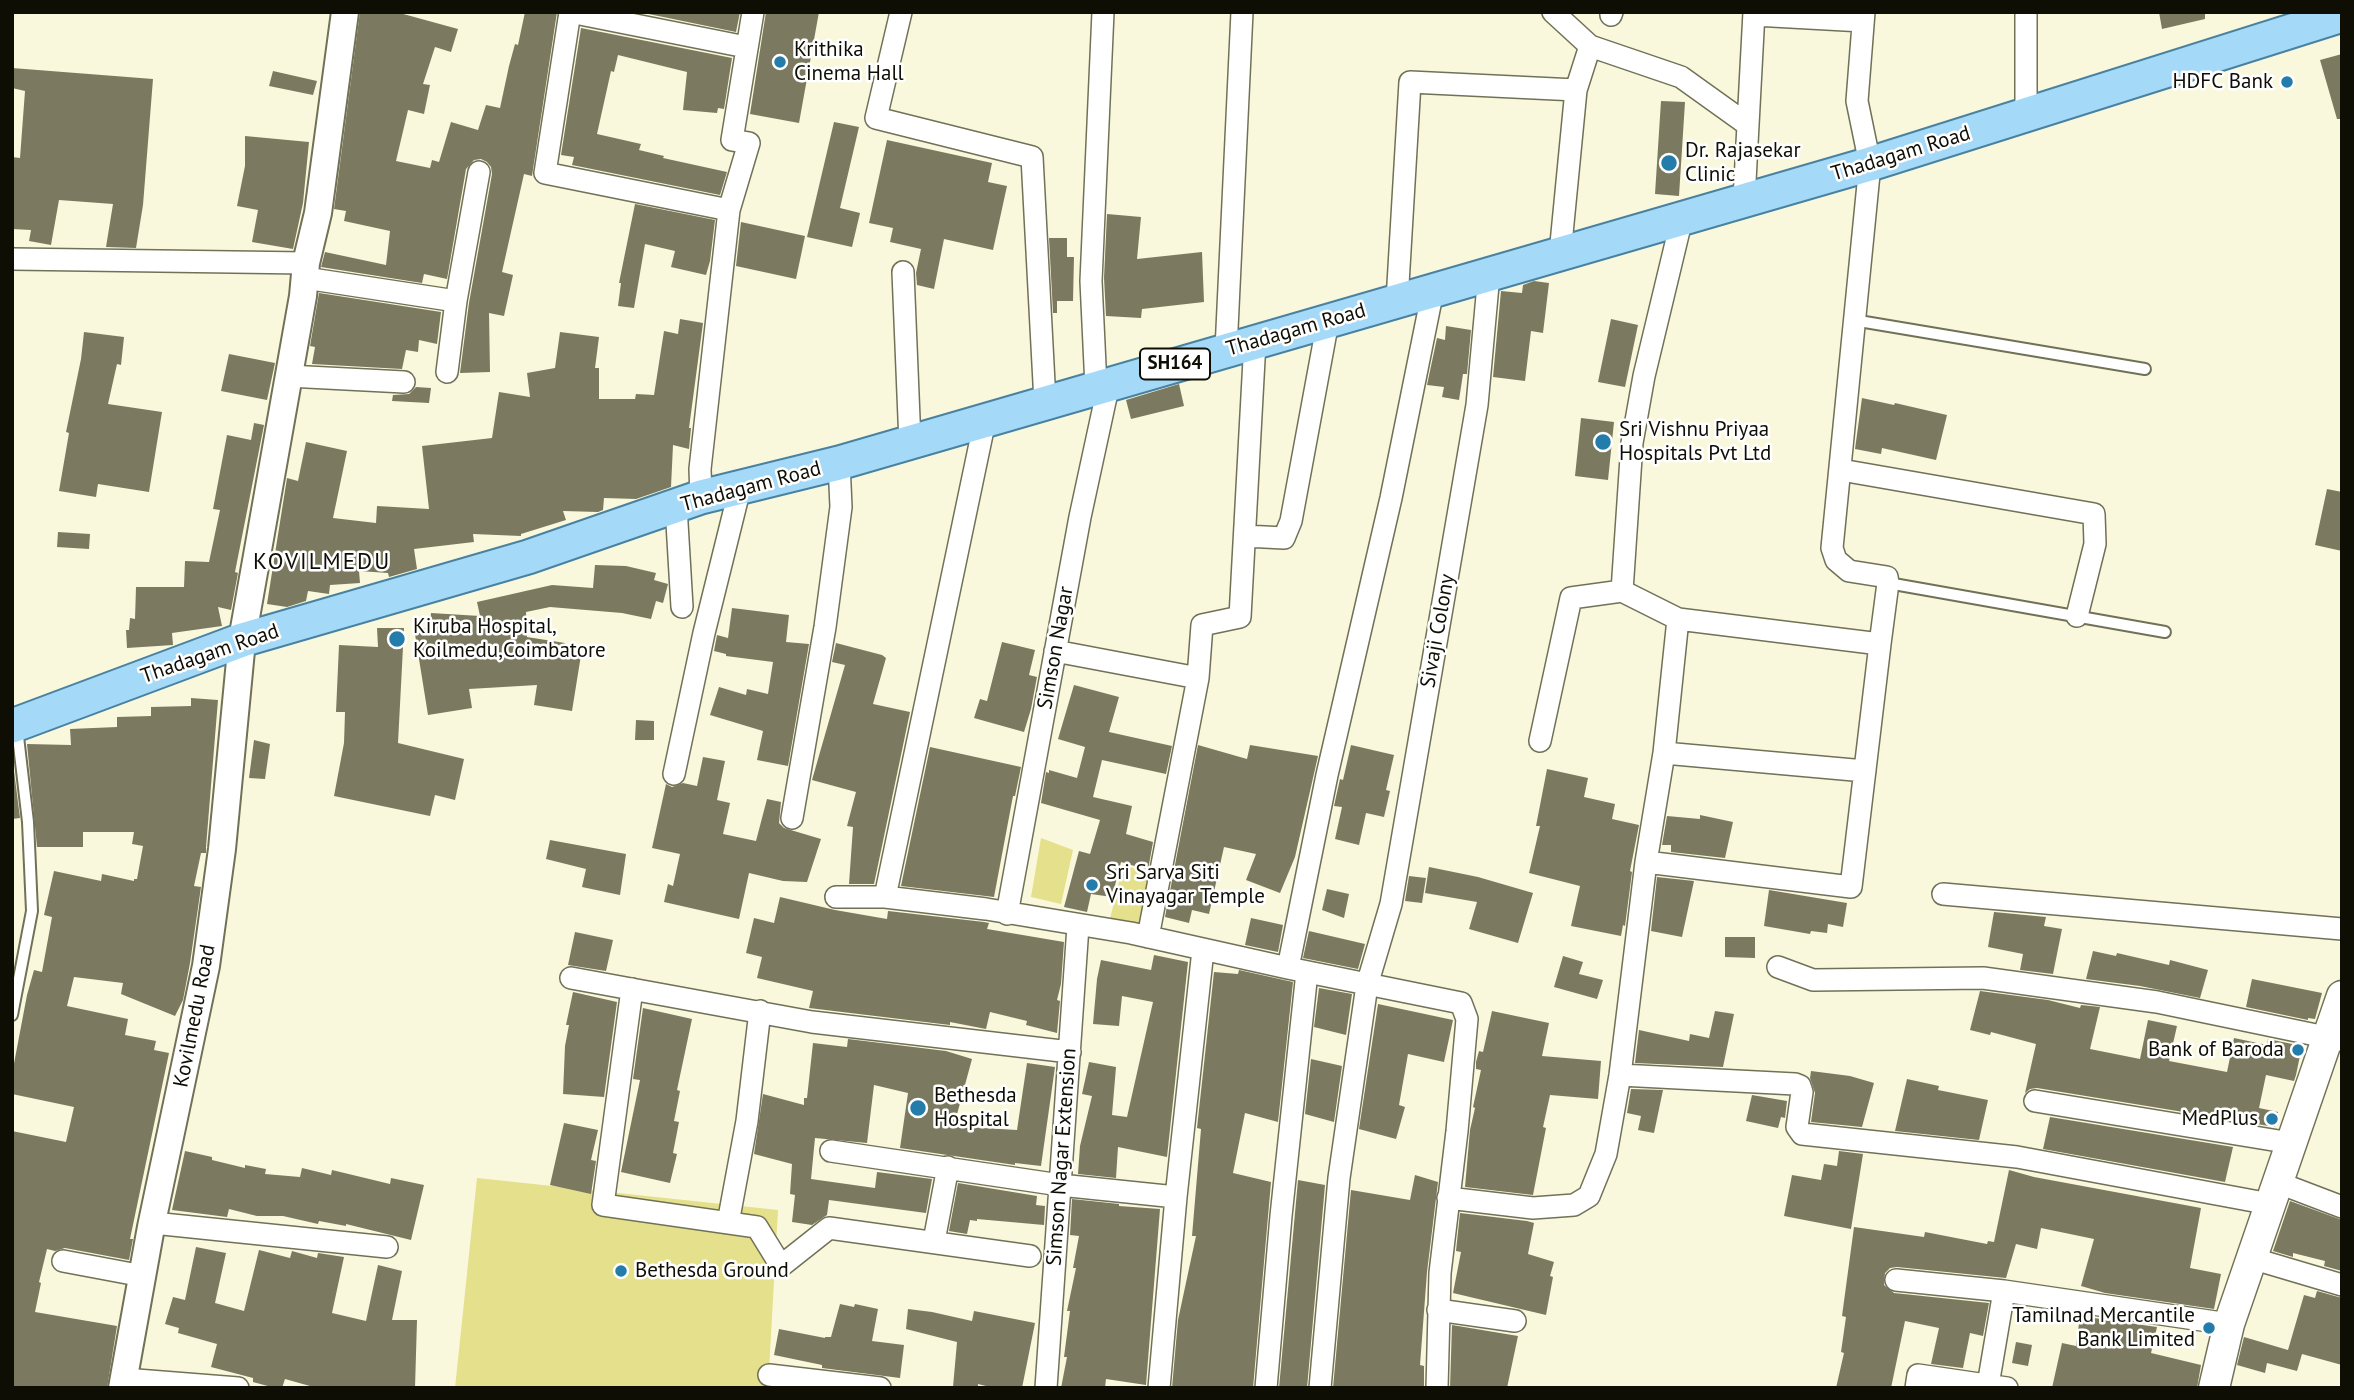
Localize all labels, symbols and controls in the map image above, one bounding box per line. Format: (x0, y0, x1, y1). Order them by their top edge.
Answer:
place label: Krithika Cinema Hall (794, 37, 904, 87)
marker: Krithika Cinema Hall (772, 54, 788, 70)
place label: HDFC Bank (2172, 69, 2273, 95)
marker: HDFC Bank (2279, 74, 2295, 90)
street label: Thadagam Road (1828, 121, 1974, 187)
place label: Dr. Rajasekar Clinic (1685, 138, 1801, 188)
marker: Dr. Rajasekar Clinic (1659, 153, 1679, 173)
street label: Thadagam Road (1223, 298, 1369, 362)
road number: SH164 (1140, 348, 1210, 380)
place label: Sri Vishnu Priyaa Hospitals Pvt Ltd (1619, 417, 1771, 467)
marker: Sri Vishnu Priyaa Hospitals Pvt Ltd (1593, 432, 1613, 452)
street label: Thadagam Road (678, 456, 824, 518)
district label: KOVILMEDU (254, 548, 390, 576)
street label: Sivaji Colony (1416, 572, 1460, 690)
street label: Simson Nagar (1033, 585, 1079, 711)
place label: Kiruba Hospital, Koilmedu,Coimbatore (413, 614, 606, 664)
street label: Thadagam Road (138, 619, 282, 689)
marker: Kiruba Hospital, Koilmedu,Coimbatore (387, 629, 407, 649)
place label: Sri Sarva Siti Vinayagar Temple (1106, 860, 1265, 910)
marker: Sri Sarva Siti Vinayagar Temple (1084, 877, 1100, 893)
street label: Kovilmedu Road (169, 942, 221, 1090)
place label: Bank of Baroda (2148, 1037, 2284, 1063)
marker: Bank of Baroda (2290, 1042, 2306, 1058)
street label: Simson Nagar Extension (1042, 1047, 1082, 1267)
place label: Bethesda Hospital (934, 1083, 1017, 1133)
marker: Bethesda Hospital (908, 1098, 928, 1118)
place label: MedPlus (2181, 1106, 2258, 1132)
marker: MedPlus (2264, 1111, 2280, 1127)
place label: Bethesda Ground (635, 1258, 789, 1284)
marker: Bethesda Ground (613, 1263, 629, 1279)
place label: Tamilnad Mercantile Bank Limited (2012, 1303, 2195, 1353)
marker: Tamilnad Mercantile Bank Limited (2201, 1320, 2217, 1336)

